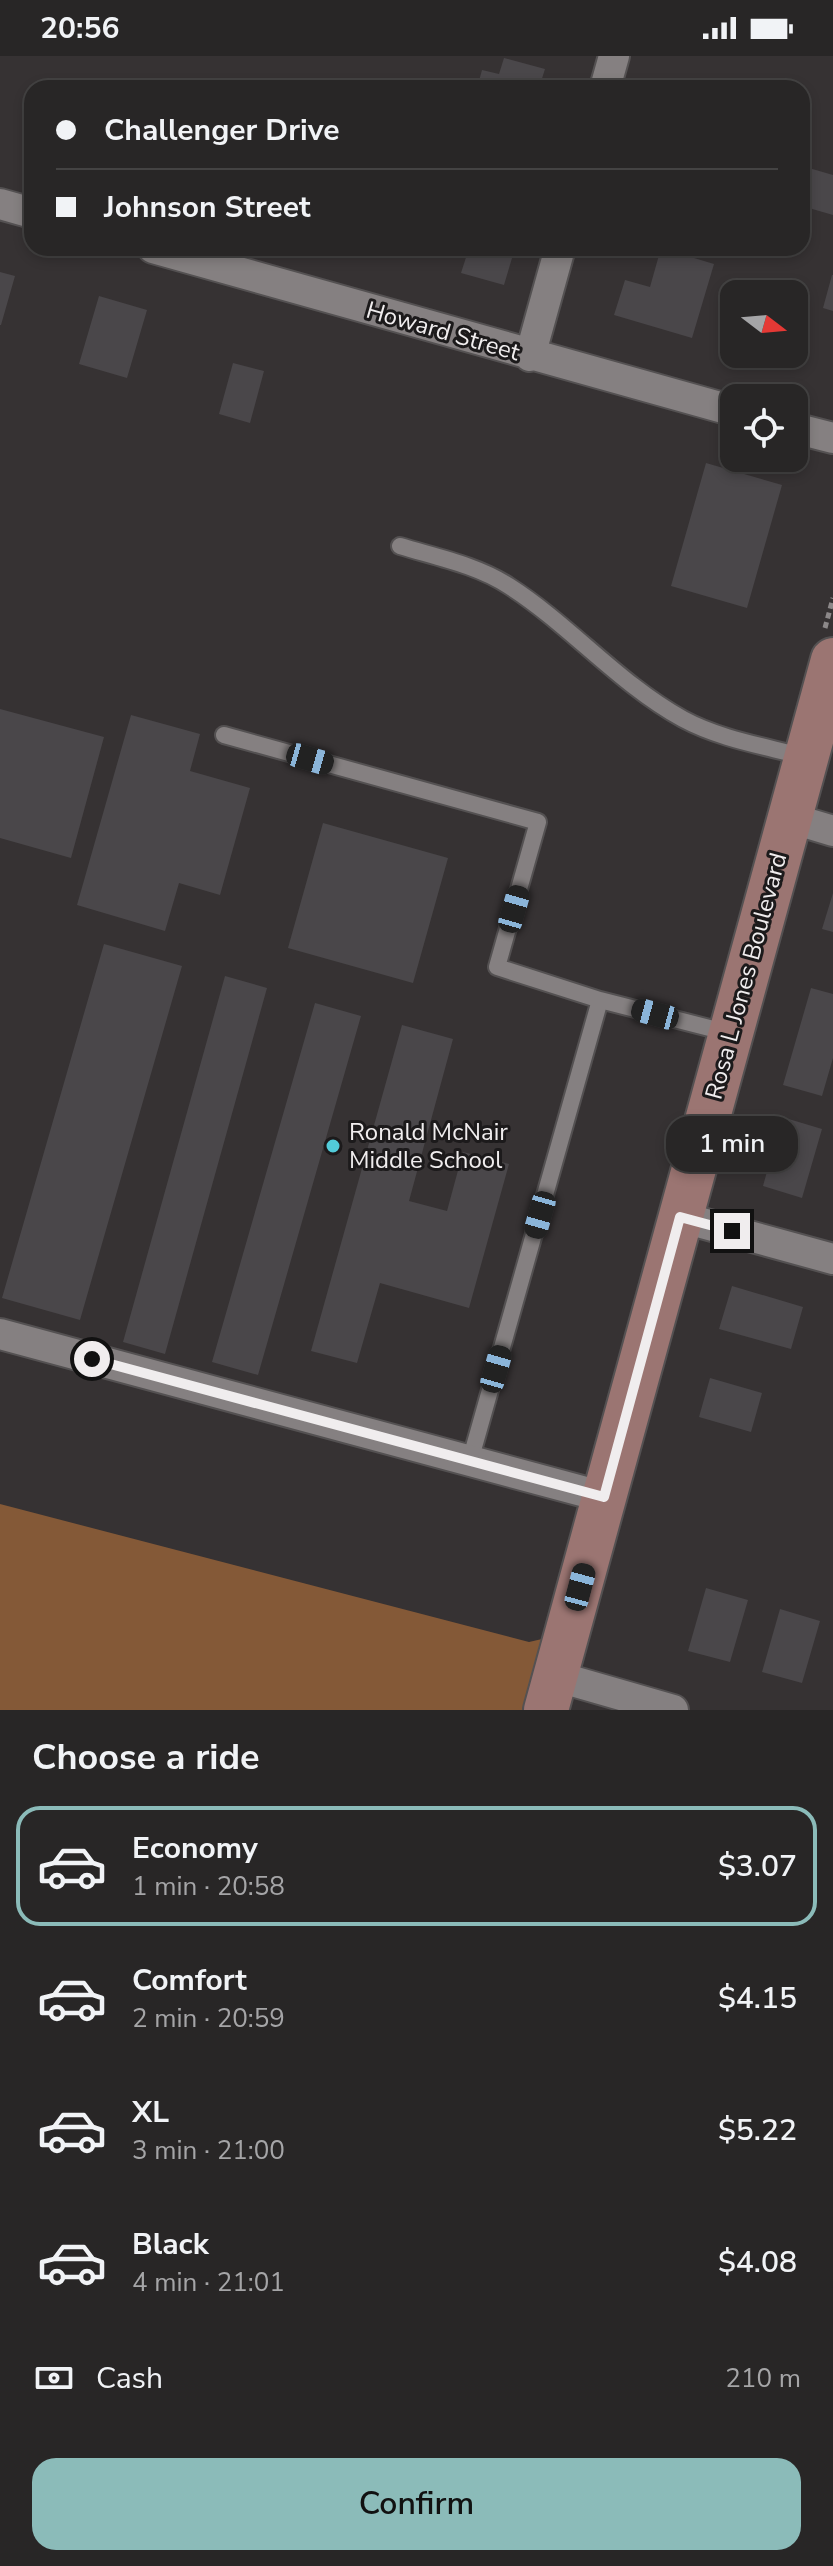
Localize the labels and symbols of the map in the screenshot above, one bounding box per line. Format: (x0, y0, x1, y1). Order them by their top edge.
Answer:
north arrow (720, 280, 808, 368)
street label: Howard Street (363, 294, 524, 368)
car (284, 741, 336, 777)
street label: Rosa L Jones Boulevard (698, 849, 794, 1103)
car (496, 883, 532, 935)
car (629, 996, 681, 1032)
callout: 1 min (666, 1115, 798, 1171)
place label: Ronald McNair Middle School (349, 1116, 508, 1176)
marker: Ronald McNair Middle School (324, 1137, 342, 1155)
car (522, 1189, 558, 1241)
route end (714, 1213, 750, 1249)
route start (74, 1341, 110, 1377)
car (478, 1343, 514, 1395)
car (562, 1561, 598, 1613)

